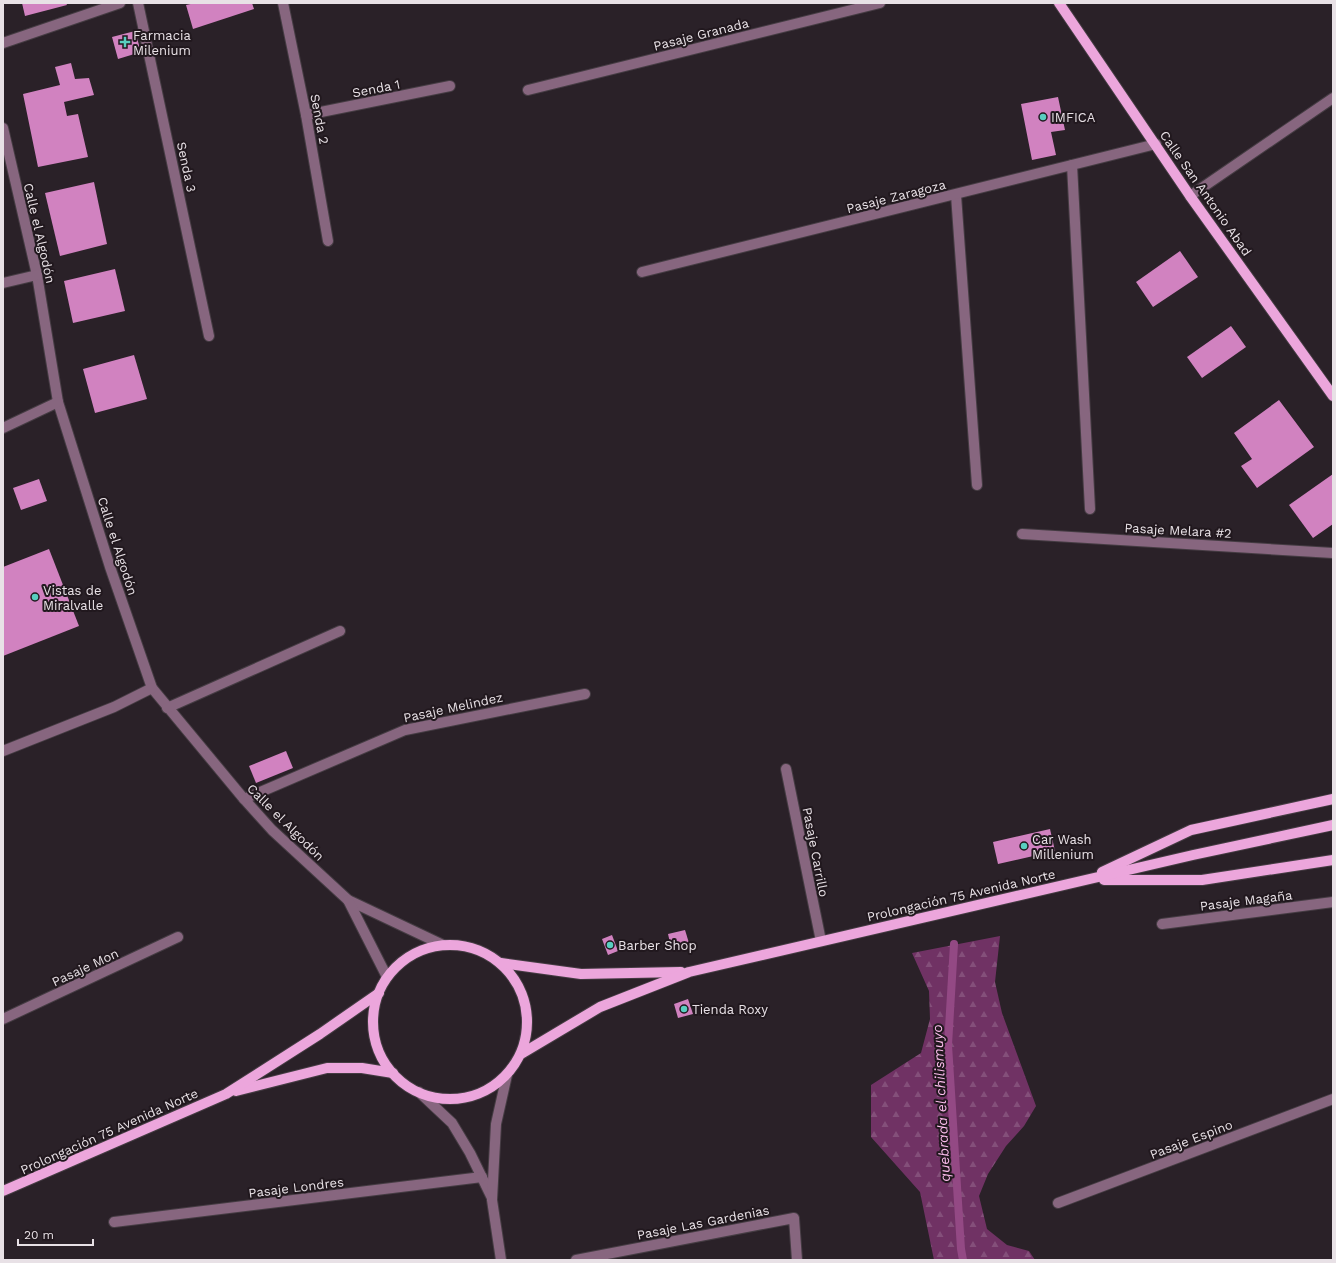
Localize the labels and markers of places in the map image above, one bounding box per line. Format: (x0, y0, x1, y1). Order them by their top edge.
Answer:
place label: Farmacia Milenium (133, 28, 191, 58)
marker: Farmacia Milenium (120, 37, 130, 47)
place label: IMFICA (1051, 110, 1096, 125)
marker: IMFICA (1038, 112, 1048, 122)
place label: Vistas de Miralvalle (43, 583, 103, 613)
marker: Vistas de Miralvalle (30, 592, 40, 602)
place label: Car Wash Millenium (1032, 832, 1094, 862)
marker: Car Wash Millenium (1019, 841, 1029, 851)
place label: Barber Shop (618, 938, 697, 953)
marker: Barber Shop (605, 940, 615, 950)
place label: Tienda Roxy (692, 1002, 768, 1017)
marker: Tienda Roxy (679, 1004, 689, 1014)

